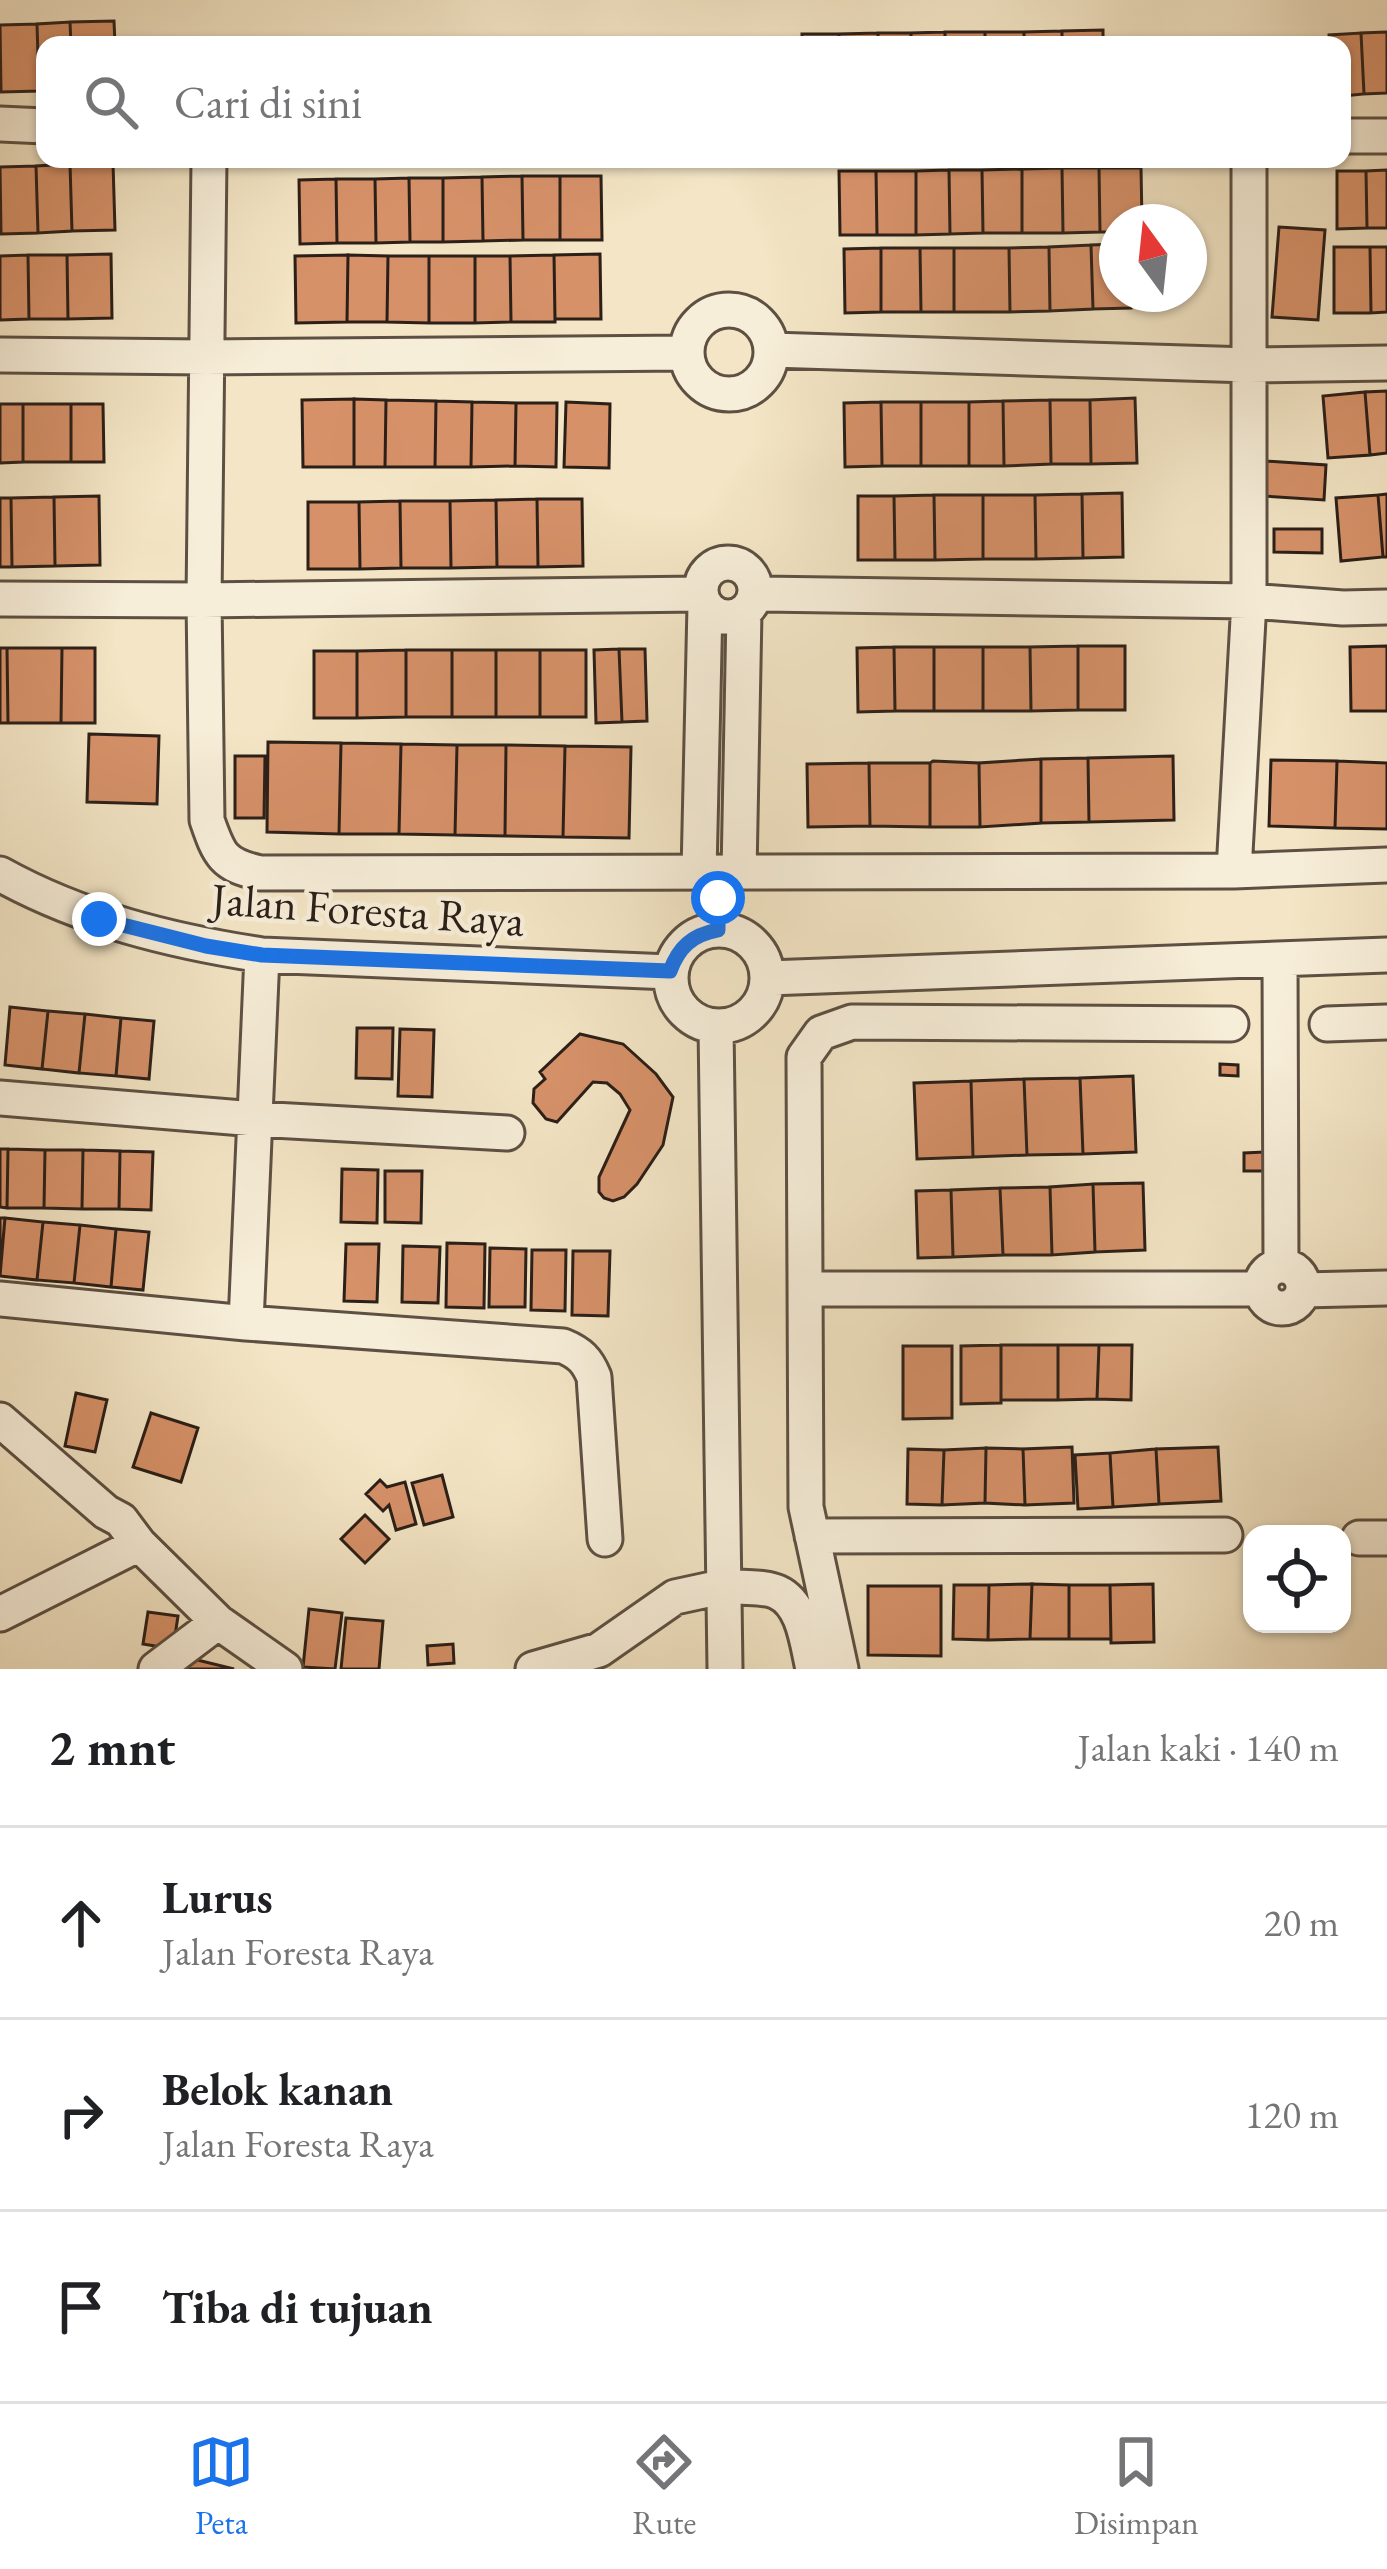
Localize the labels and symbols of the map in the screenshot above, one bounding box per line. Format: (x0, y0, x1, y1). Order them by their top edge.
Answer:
north arrow (1099, 204, 1207, 312)
street label: Jalan Foresta Raya (206, 869, 526, 949)
route start (691, 871, 745, 925)
route end (72, 892, 126, 946)

